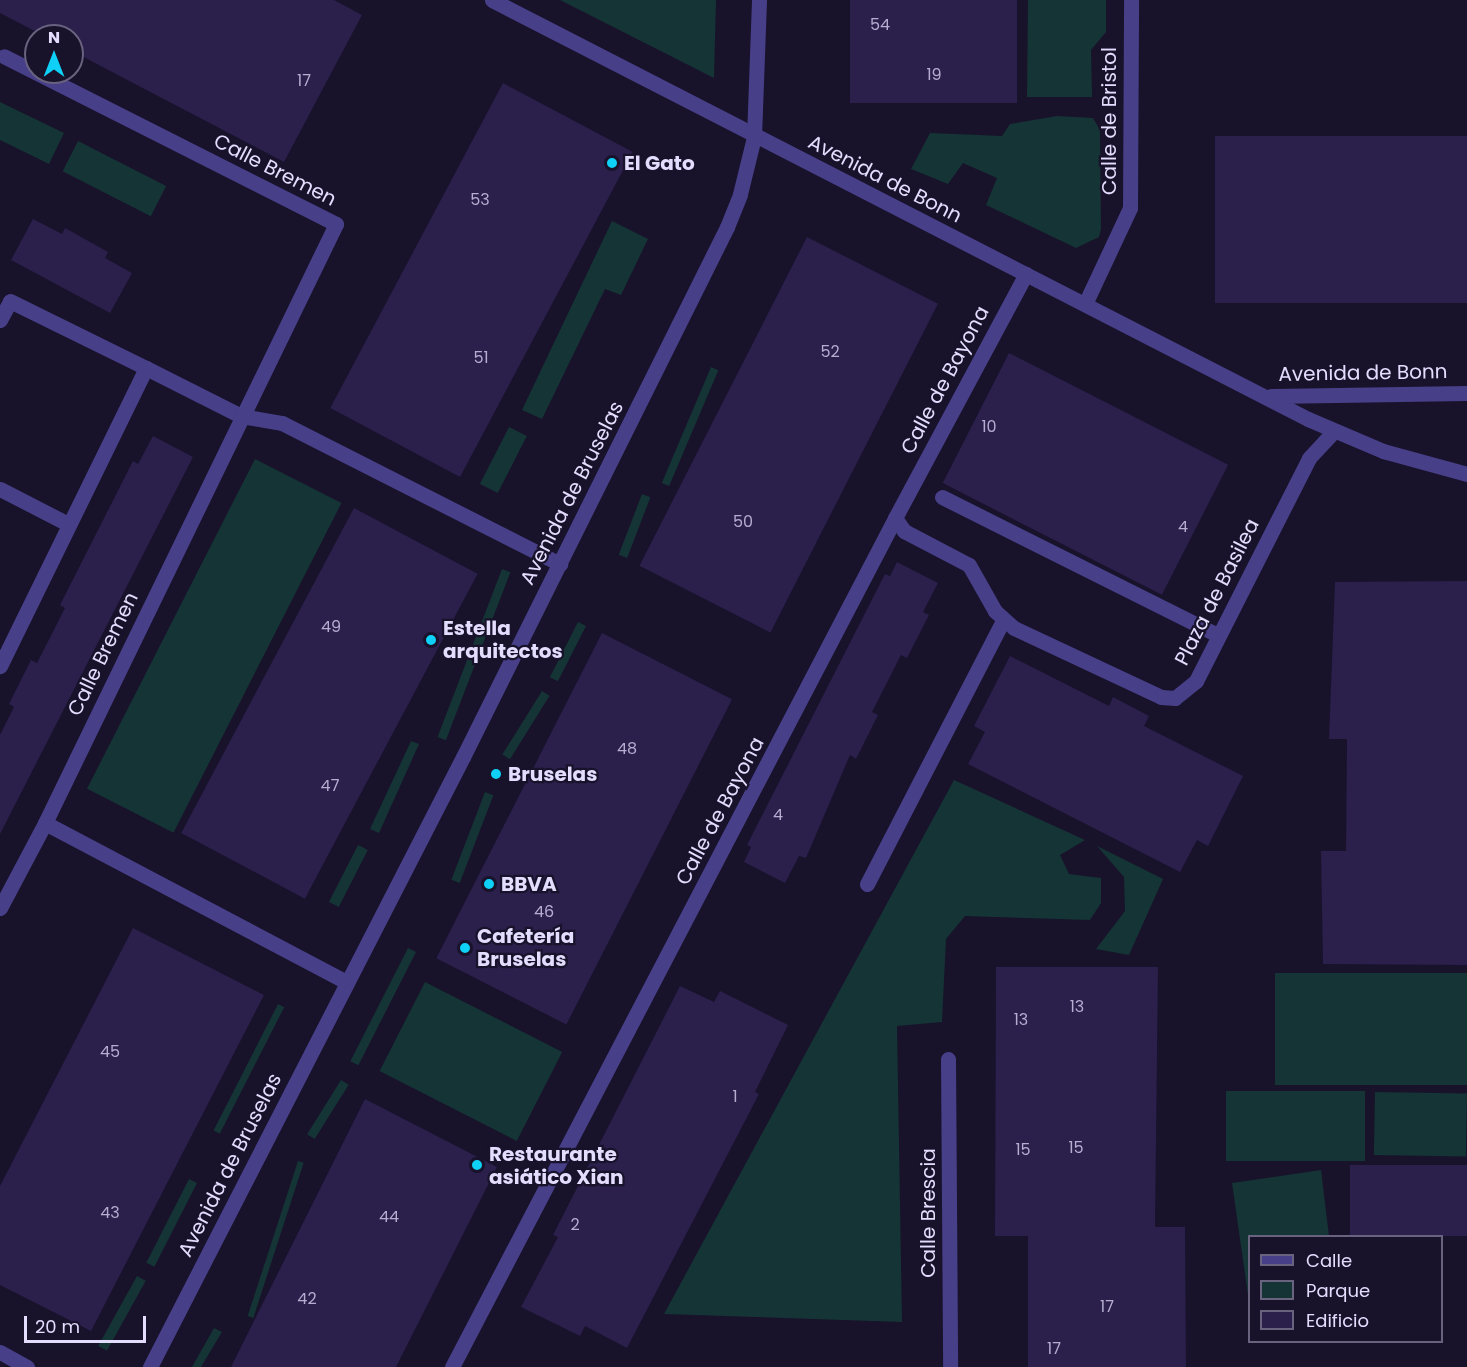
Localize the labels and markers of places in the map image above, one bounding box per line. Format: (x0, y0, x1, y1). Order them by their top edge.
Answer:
place label: El Gato (624, 151, 695, 175)
marker: El Gato (605, 156, 619, 170)
place label: Estella arquitectos (443, 616, 563, 663)
marker: Estella arquitectos (424, 633, 438, 647)
place label: Bruselas (508, 762, 597, 786)
marker: Bruselas (489, 767, 503, 781)
place label: BBVA (501, 872, 557, 896)
marker: BBVA (482, 877, 496, 891)
place label: Cafetería Bruselas (477, 924, 574, 971)
marker: Cafetería Bruselas (458, 941, 472, 955)
place label: Restaurante asiático Xian (489, 1142, 624, 1189)
marker: Restaurante asiático Xian (470, 1158, 484, 1172)

